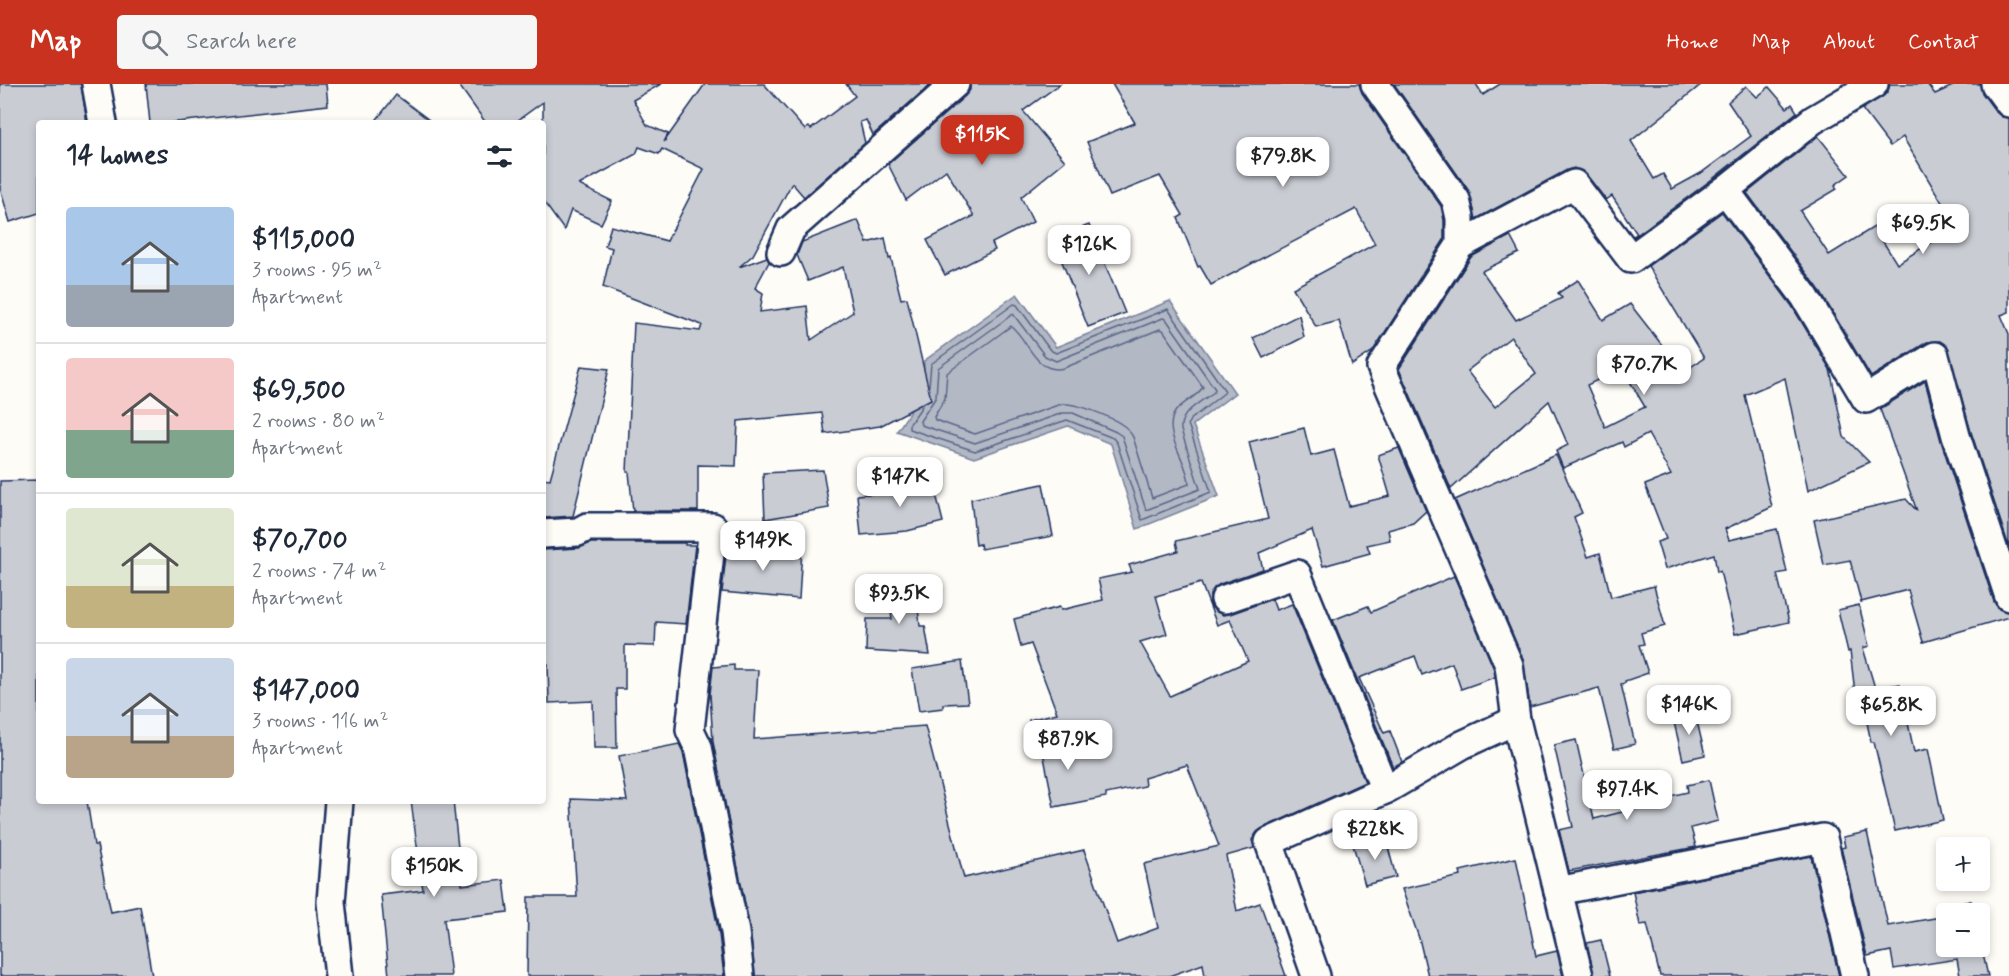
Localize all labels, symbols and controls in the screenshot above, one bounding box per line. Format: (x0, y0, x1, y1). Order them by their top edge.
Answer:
search box (117, 15, 537, 69)
text: Map (30, 24, 81, 61)
icon: search (138, 26, 171, 59)
text: Search here (186, 28, 297, 56)
text: Home (1667, 28, 1719, 56)
text: Map (1752, 28, 1790, 56)
text: About (1823, 28, 1875, 56)
text: Contact (1908, 28, 1979, 56)
pin: $115K (940, 115, 1024, 166)
text: $115K (955, 121, 1009, 148)
pin: $79.8K (1234, 137, 1332, 188)
text: 14 homes (66, 139, 168, 173)
icon: filters (483, 140, 516, 173)
text: $79.8K (1250, 143, 1316, 170)
pin: $69.5K (1874, 204, 1972, 255)
text: $69.5K (1891, 210, 1955, 237)
text: $115,000 (252, 223, 355, 257)
pin: $126K (1047, 225, 1131, 276)
icon: home (114, 231, 186, 303)
text: $126K (1062, 231, 1116, 258)
text: 3 rooms · 95 m² (252, 257, 382, 284)
text: Apartment (252, 284, 343, 311)
pin: $70.7K (1595, 345, 1693, 396)
text: $70.7K (1611, 351, 1677, 378)
text: $69,500 (252, 374, 346, 408)
icon: home (114, 382, 186, 454)
text: 2 rooms · 80 m² (252, 408, 385, 435)
text: Apartment (252, 435, 343, 462)
pin: $147K (858, 457, 942, 508)
text: $147K (871, 463, 929, 490)
pin: $149K (721, 521, 805, 572)
text: $70,700 (252, 524, 348, 558)
text: $149K (734, 527, 792, 554)
icon: home (114, 532, 186, 604)
text: 2 rooms · 74 m² (252, 558, 386, 585)
pin: $93.5K (850, 574, 948, 625)
text: $93.5K (869, 580, 929, 607)
text: Apartment (252, 585, 343, 612)
text: $147,000 (252, 674, 360, 708)
icon: home (114, 682, 186, 754)
pin: $146K (1647, 685, 1731, 736)
pin: $65.8K (1842, 686, 1940, 737)
text: $146K (1661, 691, 1717, 718)
text: $65.8K (1860, 692, 1922, 719)
text: 3 rooms · 116 m² (252, 708, 388, 735)
pin: $87.9K (1019, 720, 1117, 771)
text: $87.9K (1037, 726, 1099, 753)
text: Apartment (252, 735, 343, 762)
pin: $97.4K (1578, 770, 1676, 821)
text: $97.4K (1596, 776, 1658, 803)
pin: $228K (1333, 810, 1417, 861)
text: $228K (1346, 816, 1404, 843)
map controls (1936, 837, 1990, 957)
button: + (1936, 837, 1990, 891)
pin: $150K (392, 847, 476, 898)
text: $150K (405, 853, 463, 880)
button: − (1936, 903, 1990, 957)

